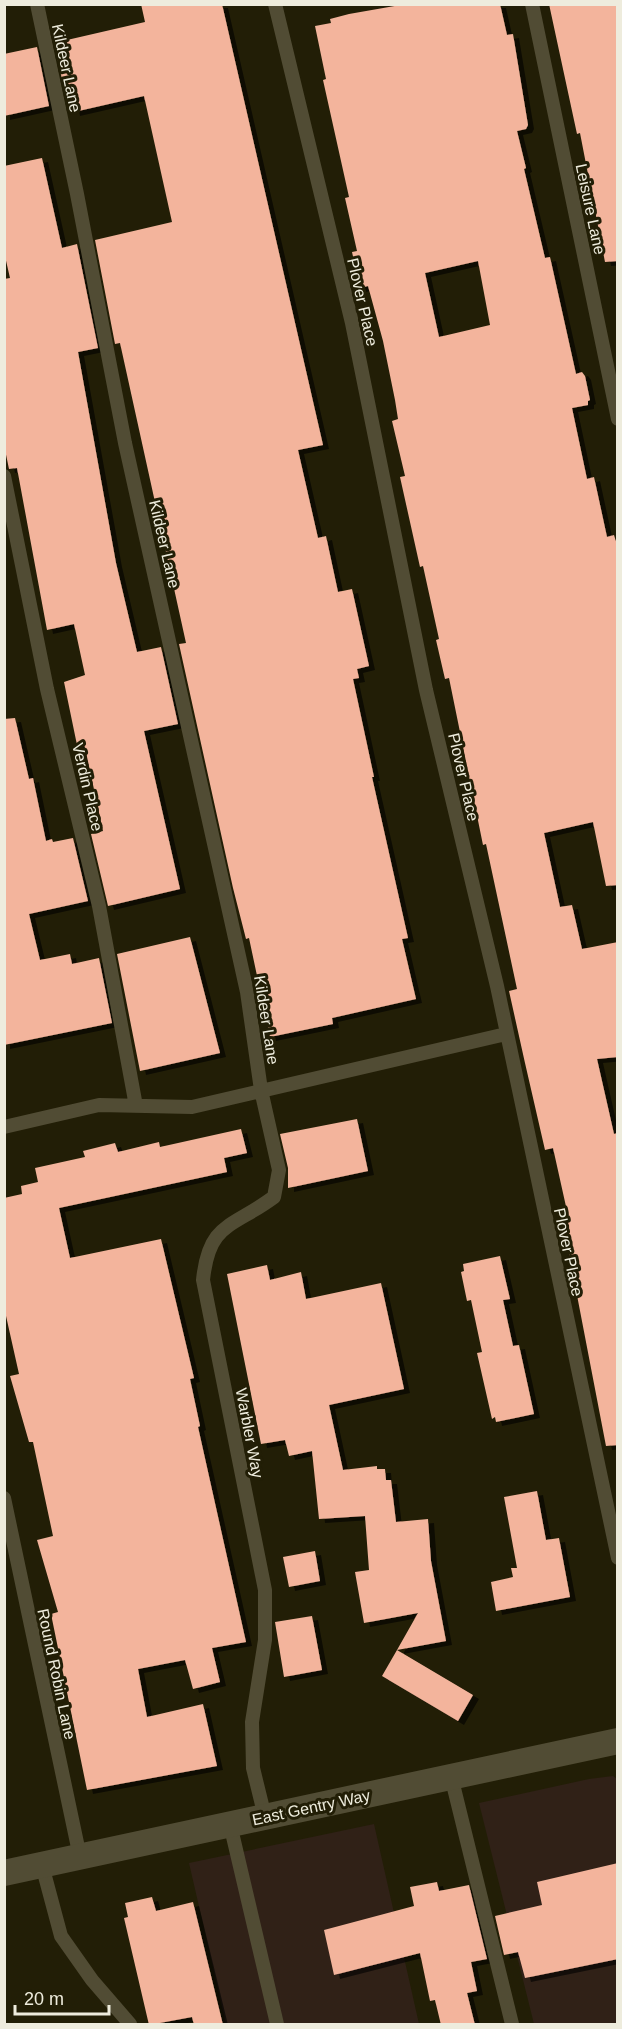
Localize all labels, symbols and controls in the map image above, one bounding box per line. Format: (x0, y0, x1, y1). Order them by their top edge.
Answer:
street label: Kildeer Lane (49, 22, 84, 114)
street label: Leisure Lane (573, 162, 608, 256)
street label: Plover Place (344, 256, 381, 348)
street label: Kildeer Lane (146, 498, 183, 590)
street label: Plover Place (445, 731, 482, 823)
street label: Verdin Place (69, 741, 106, 833)
street label: Kildeer Lane (251, 974, 282, 1066)
street label: Plover Place (551, 1206, 586, 1298)
street label: Warbler Way (232, 1387, 267, 1480)
street label: Round Robin Lane (34, 1607, 79, 1741)
street label: East Gentry Way (250, 1787, 372, 1828)
scale bar (15, 1978, 110, 2016)
text: 20 m (24, 1989, 64, 2009)

